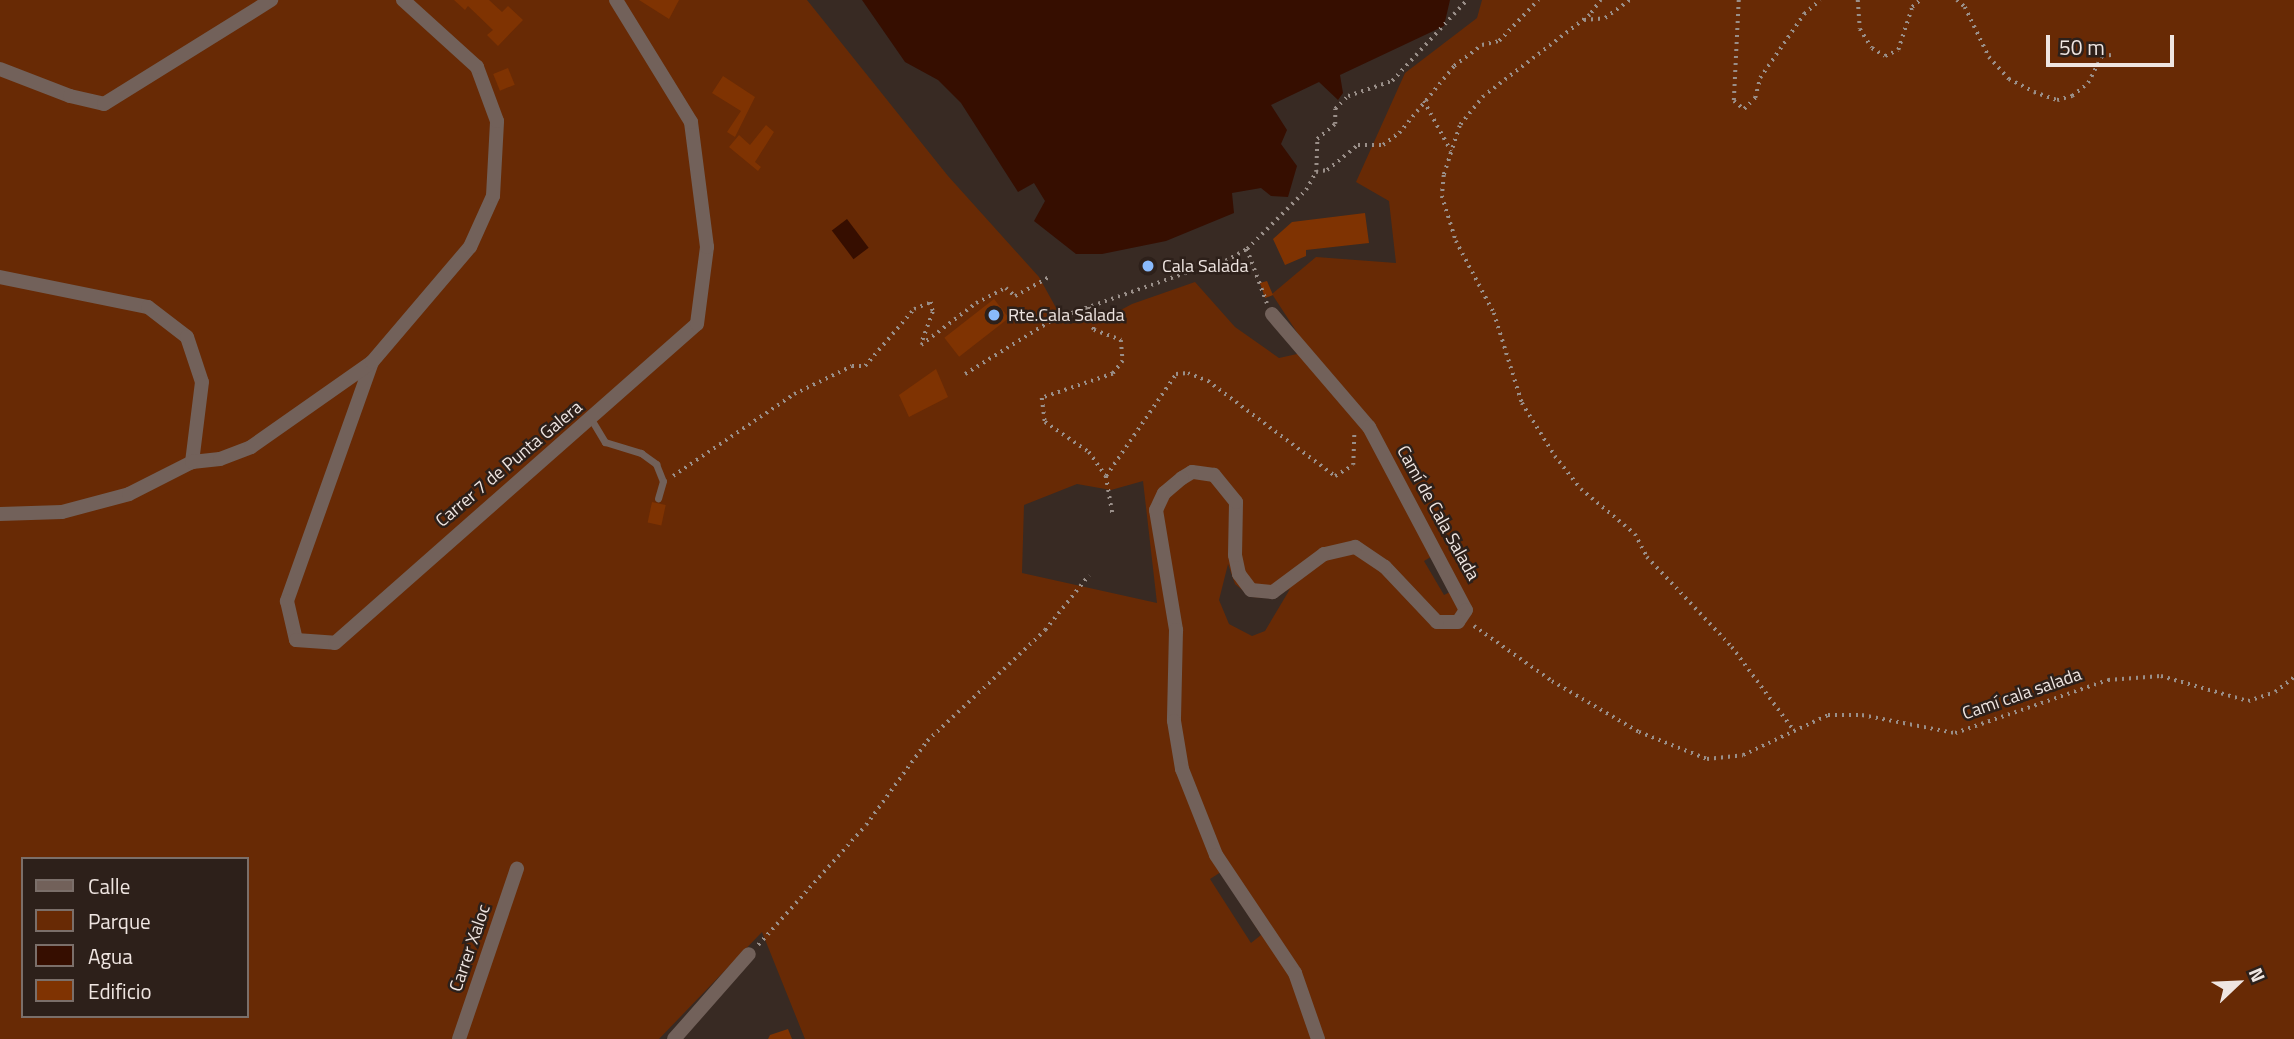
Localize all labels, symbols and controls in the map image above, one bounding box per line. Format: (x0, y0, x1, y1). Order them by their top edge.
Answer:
scale bar (2049, 21, 2177, 65)
text: 50 m (2059, 31, 2105, 63)
place label: Cala Salada (1162, 255, 1248, 277)
marker: Cala Salada (1140, 258, 1156, 274)
place label: Rte.Cala Salada (1008, 304, 1125, 326)
marker: Rte.Cala Salada (986, 307, 1002, 323)
street label: Carrer 7 de Punta Galera (431, 396, 587, 532)
street label: Camí de Cala Salada (1392, 442, 1484, 584)
street label: Camí cala salada (1959, 663, 2085, 725)
legend (21, 857, 248, 1018)
text: Calle (88, 870, 130, 902)
street label: Carrer Xaloc (445, 901, 495, 995)
text: Parque (88, 905, 151, 937)
text: Agua (88, 940, 133, 972)
north arrow (2203, 948, 2273, 1018)
text: N (2242, 963, 2274, 986)
text: Edificio (88, 975, 152, 1007)

